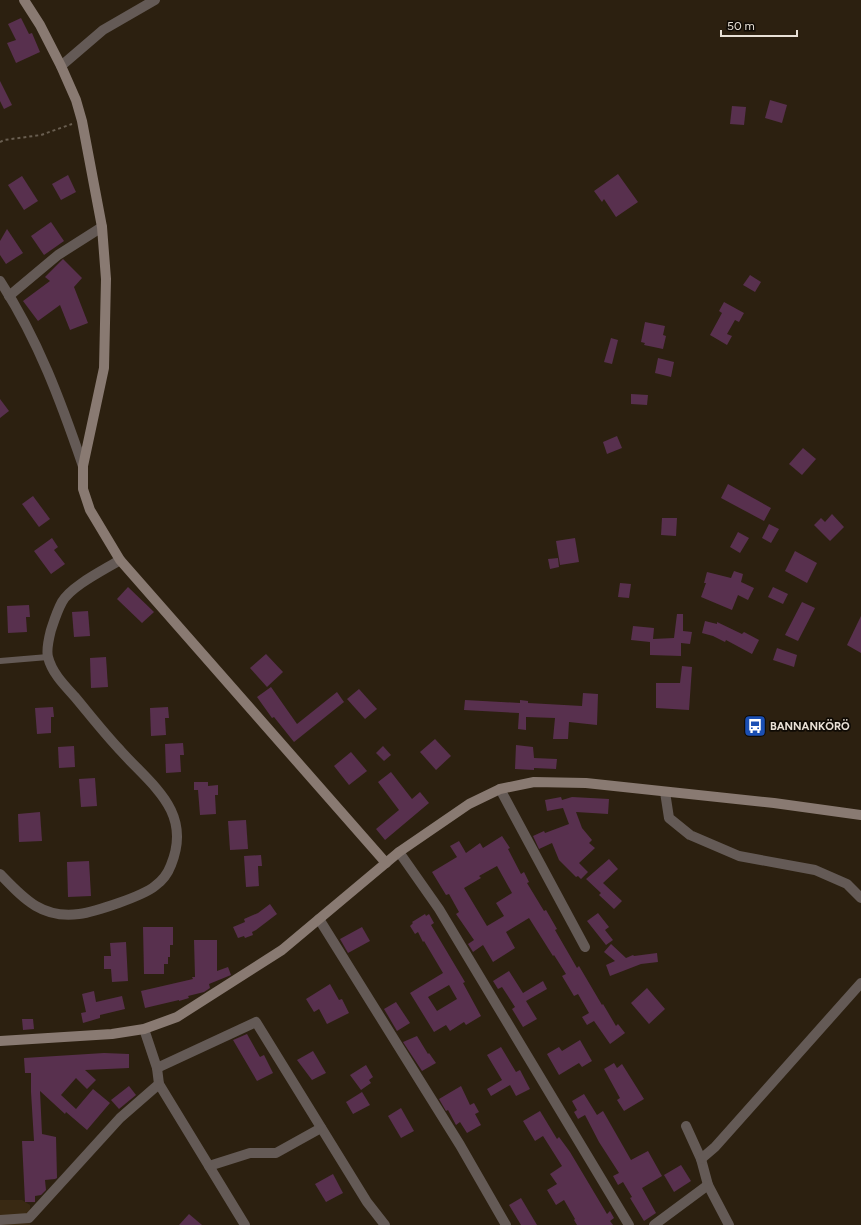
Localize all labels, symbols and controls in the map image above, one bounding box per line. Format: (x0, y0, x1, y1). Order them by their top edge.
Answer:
scale bar (721, 12, 797, 38)
text: 50 m (727, 19, 755, 33)
bus stop icon: BANNANKÖRÖ (742, 713, 768, 739)
place label: BANNANKÖRÖ (770, 719, 850, 733)

